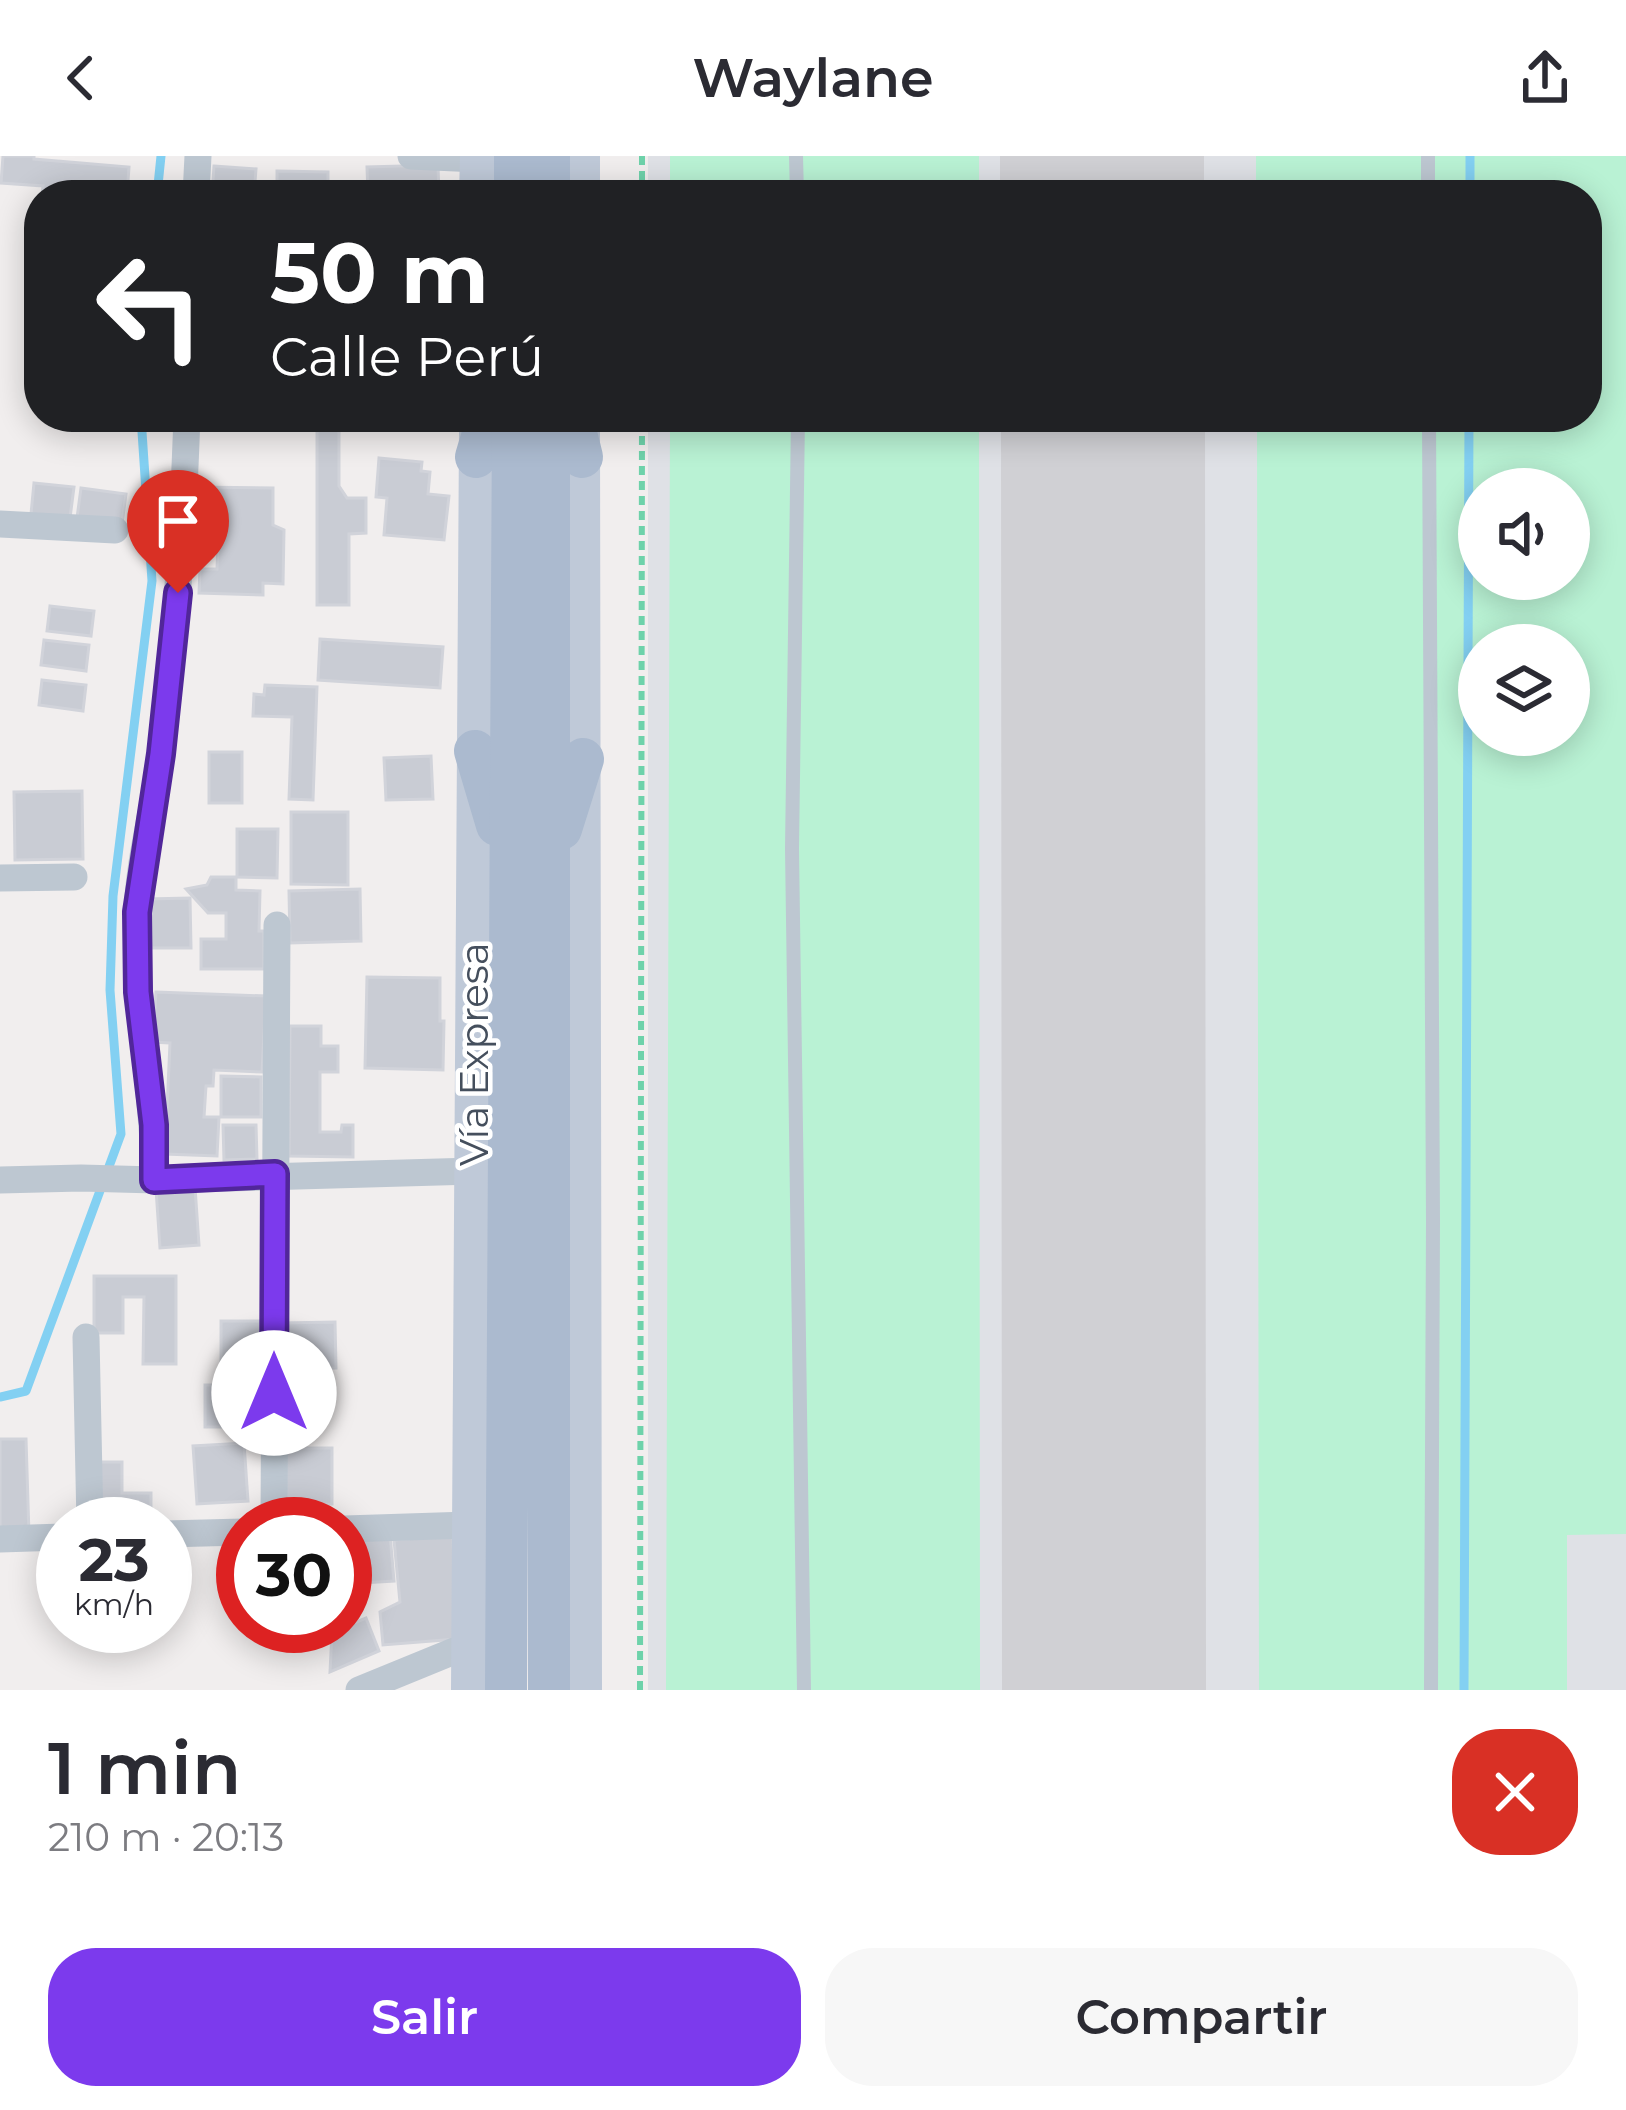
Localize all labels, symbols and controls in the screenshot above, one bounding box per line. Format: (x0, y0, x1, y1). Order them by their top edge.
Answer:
icon: back (48, 45, 114, 111)
text: Waylane (692, 45, 934, 111)
icon: share (1512, 45, 1578, 111)
text: 50 m (270, 222, 489, 324)
icon: left (72, 228, 228, 384)
text: Calle Perú (270, 324, 544, 390)
map controls (1458, 468, 1590, 756)
button: sound (1458, 468, 1590, 600)
pin (127, 470, 229, 593)
icon: arrive (145, 488, 211, 554)
button: layers (1458, 624, 1590, 756)
street label: Vía Expresa (450, 942, 498, 1166)
position arrow (211, 1330, 337, 1456)
speed limit sign: 30 (216, 1497, 372, 1653)
text: 23 (79, 1523, 149, 1596)
text: km/h (74, 1586, 154, 1623)
text: 1 min (48, 1724, 241, 1812)
button: close (1452, 1729, 1578, 1855)
text: 210 m · 20:13 (48, 1813, 284, 1861)
button: Salir (48, 1948, 801, 2086)
button: Compartir (825, 1948, 1578, 2086)

